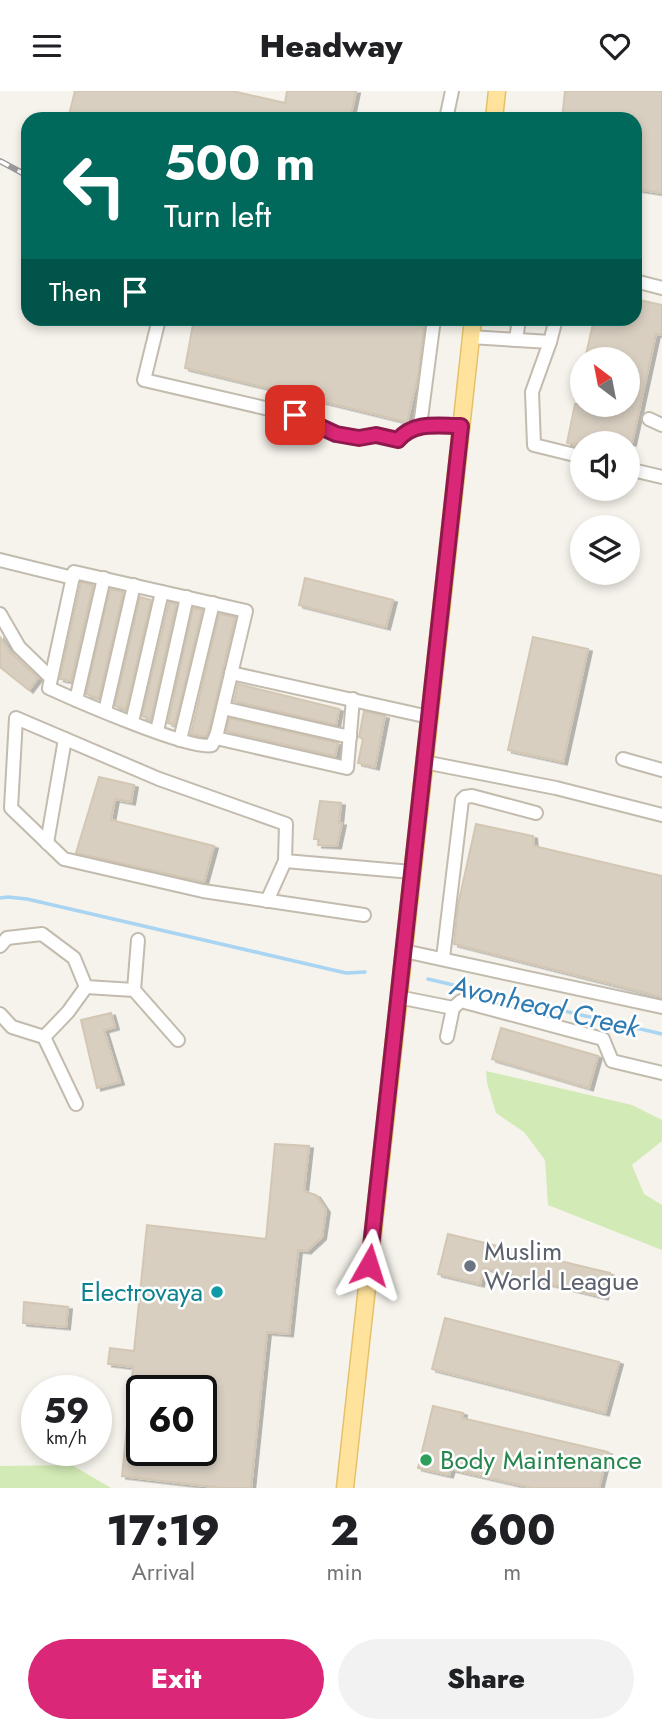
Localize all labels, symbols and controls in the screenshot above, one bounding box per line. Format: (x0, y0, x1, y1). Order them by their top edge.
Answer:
text: Headway (260, 23, 402, 69)
icon: menu (28, 27, 66, 65)
icon: heart (596, 27, 634, 65)
text: 500 m (164, 128, 315, 198)
icon: left (49, 140, 140, 231)
text: Turn left (164, 193, 271, 239)
text: Then (49, 273, 102, 311)
icon: arrive (116, 273, 154, 311)
north arrow (570, 347, 640, 417)
map controls (570, 347, 640, 585)
pin (265, 385, 325, 445)
icon: arrive (276, 396, 314, 434)
button: sound (570, 431, 640, 501)
button: layers (570, 515, 640, 585)
water label: Avonhead Creek (446, 965, 644, 1048)
position arrow (332, 1228, 406, 1302)
place label: Muslim World League (484, 1232, 639, 1300)
marker: Muslim World League (462, 1258, 478, 1274)
place label: Electrovaya (81, 1273, 203, 1311)
marker: Electrovaya (209, 1284, 225, 1300)
speed limit sign: 60 (126, 1375, 217, 1466)
text: 59 (44, 1386, 90, 1436)
text: km/h (46, 1425, 87, 1451)
place label: Body Maintenance (440, 1441, 642, 1479)
marker: Body Maintenance (418, 1452, 434, 1468)
text: 17:19 (106, 1500, 220, 1561)
text: 2 (330, 1500, 359, 1561)
text: 600 (469, 1500, 556, 1561)
text: Arrival (132, 1555, 195, 1589)
text: min (327, 1555, 363, 1589)
text: m (503, 1555, 521, 1589)
button: Exit (28, 1639, 324, 1719)
button: Share (338, 1639, 634, 1719)

